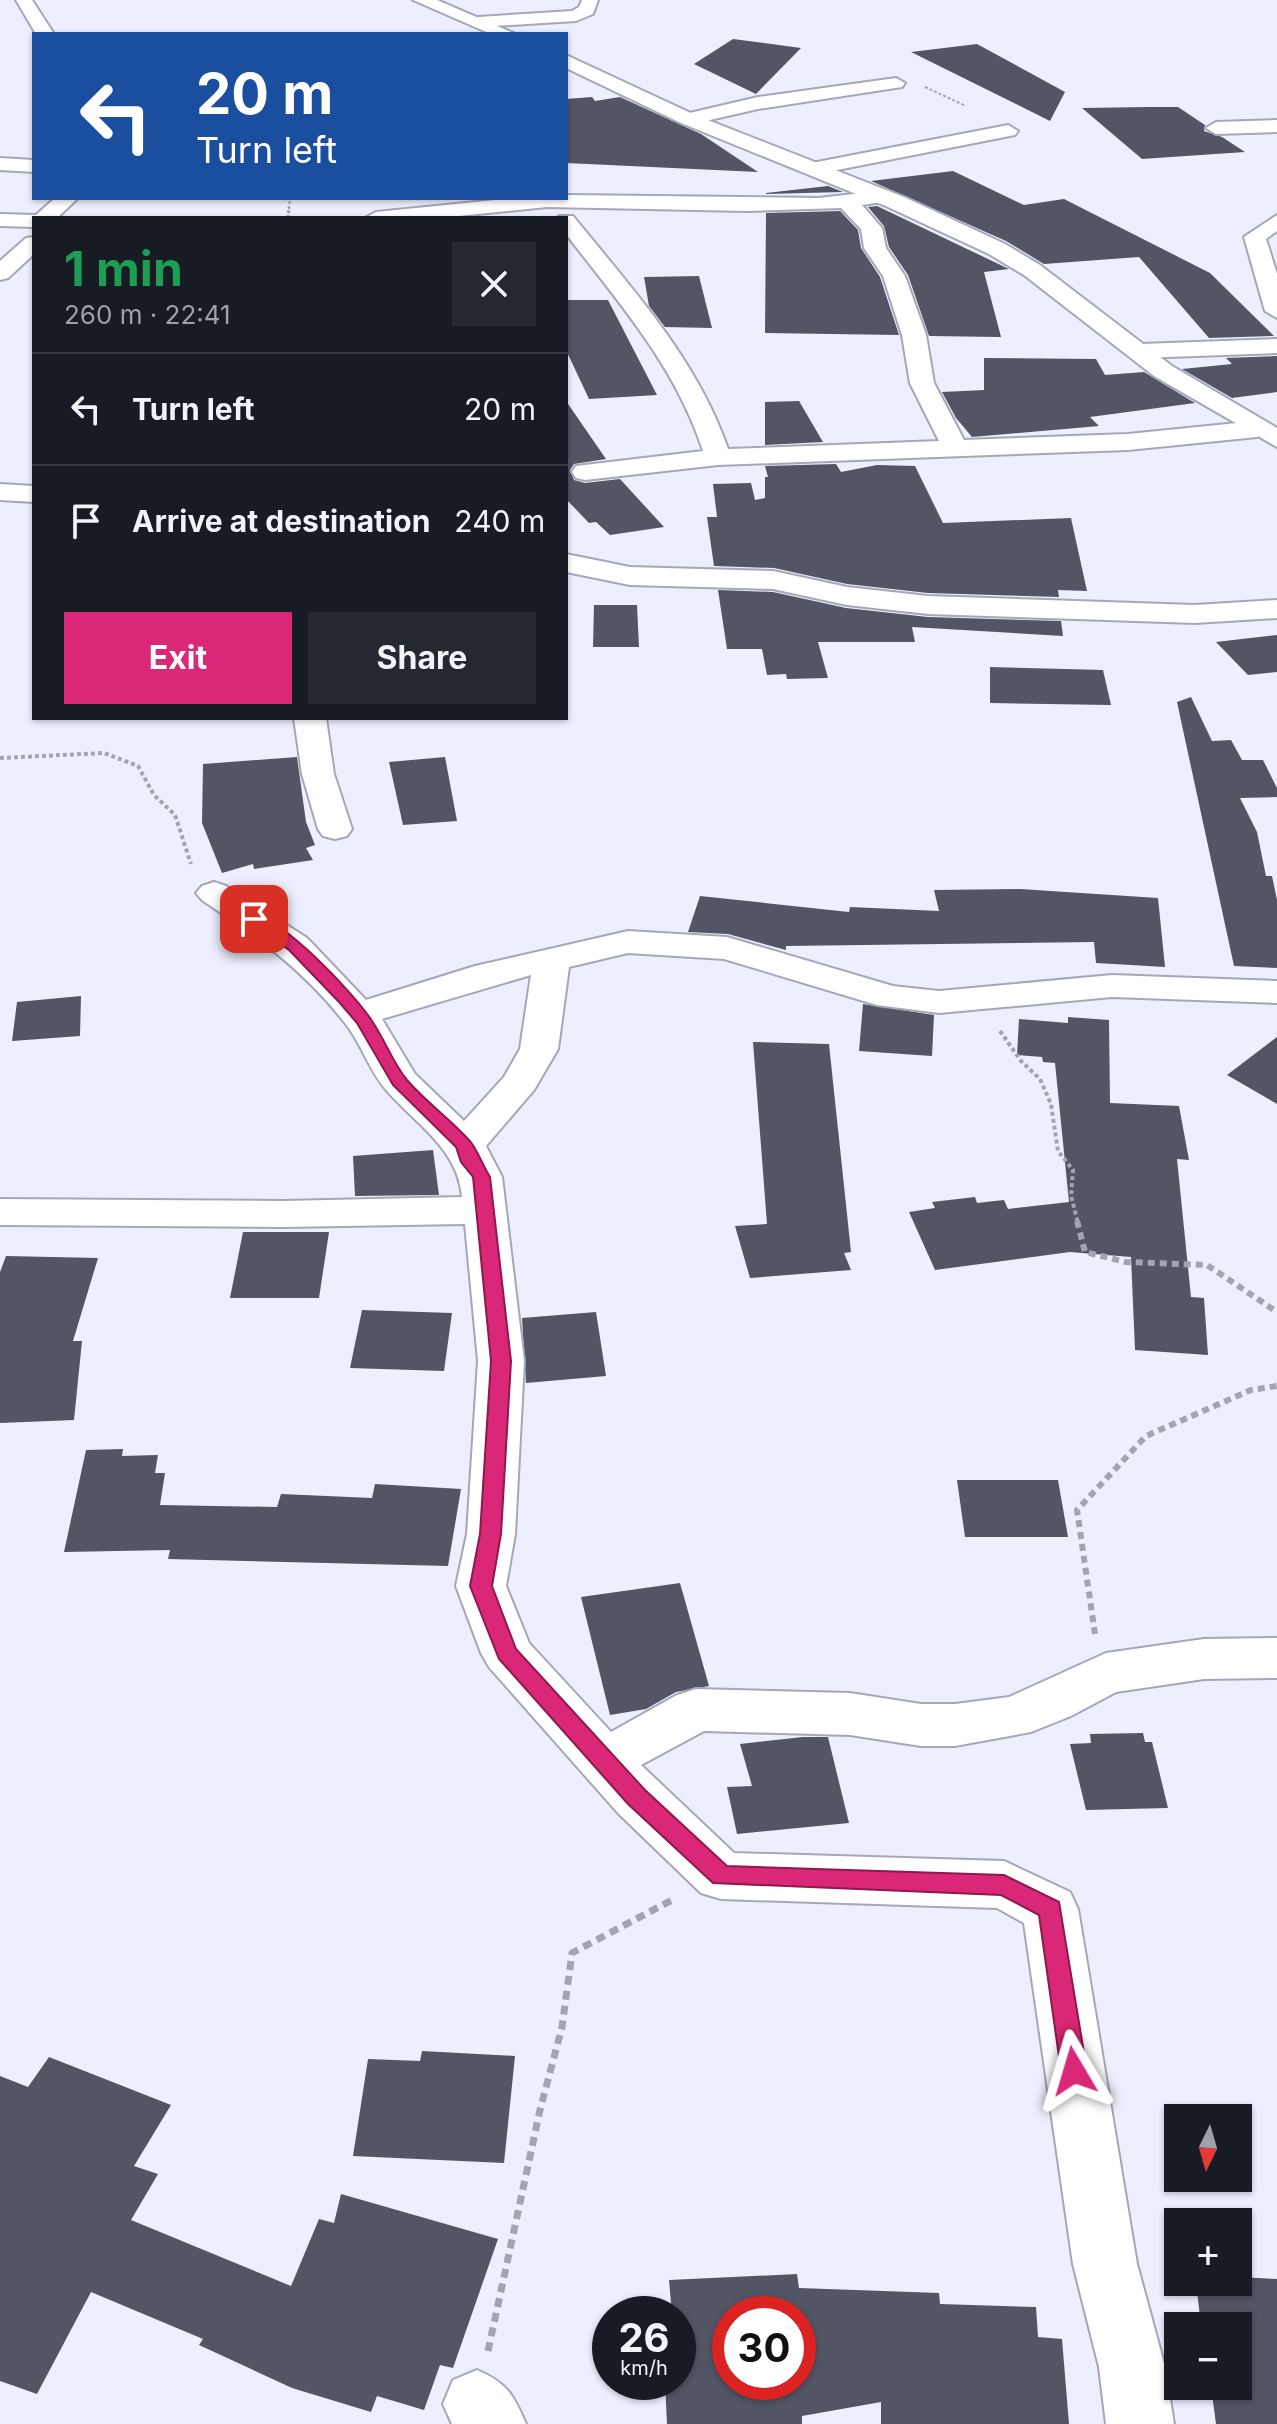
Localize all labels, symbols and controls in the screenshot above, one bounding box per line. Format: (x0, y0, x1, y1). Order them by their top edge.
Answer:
text: 20 m (196, 60, 333, 128)
icon: left (64, 64, 168, 168)
text: Turn left (196, 128, 337, 172)
text: 1 min (64, 239, 183, 298)
button: close (452, 242, 536, 326)
text: 260 m · 22:41 (64, 299, 231, 330)
icon: left (64, 387, 108, 431)
text: Turn left (132, 391, 254, 427)
text: 20 m (464, 391, 536, 427)
icon: arrive (64, 499, 108, 543)
text: Arrive at destination (132, 503, 430, 539)
text: 240 m (454, 503, 545, 539)
button: Exit (64, 612, 292, 704)
button: Share (308, 612, 536, 704)
pin (220, 885, 288, 953)
icon: arrive (232, 897, 276, 941)
position arrow (1032, 2029, 1116, 2113)
north arrow (1164, 2104, 1252, 2192)
map controls (1164, 2104, 1252, 2400)
button: + (1164, 2208, 1252, 2296)
speed limit sign: 30 (712, 2296, 816, 2400)
button: − (1164, 2312, 1252, 2400)
text: 26 (618, 2313, 670, 2362)
text: km/h (620, 2356, 668, 2380)

